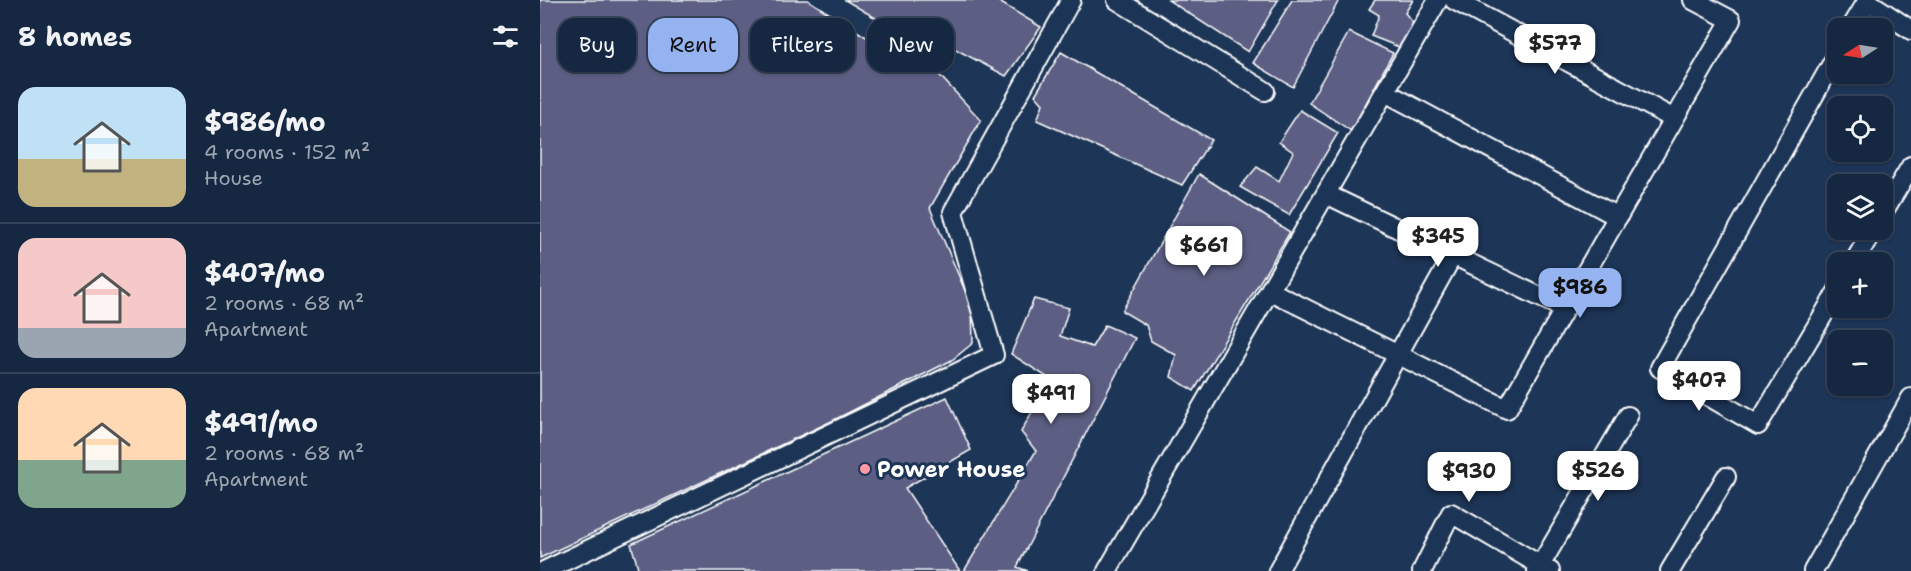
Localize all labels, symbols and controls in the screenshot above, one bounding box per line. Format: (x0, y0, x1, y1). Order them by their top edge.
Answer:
chip: Buy (558, 18, 636, 72)
chip: Rent (648, 18, 738, 72)
chip: Filters (750, 18, 855, 72)
chip: New (867, 18, 954, 72)
north arrow (1827, 18, 1893, 84)
map controls (1827, 18, 1893, 396)
text: 8 homes (18, 19, 132, 54)
icon: filters (489, 20, 522, 53)
pin: $577 (1519, 24, 1591, 75)
text: $577 (1528, 30, 1582, 56)
button: locate (1827, 96, 1893, 162)
text: $986/mo (204, 104, 326, 139)
icon: home (66, 111, 138, 183)
text: 4 rooms · 152 m² (204, 139, 370, 165)
text: House (204, 165, 263, 191)
button: layers (1827, 174, 1893, 240)
pin: $345 (1402, 217, 1474, 268)
text: $345 (1411, 223, 1465, 249)
pin: $661 (1168, 226, 1240, 277)
text: $661 (1179, 232, 1229, 258)
button: + (1827, 252, 1893, 318)
text: $407/mo (204, 255, 325, 290)
icon: home (66, 262, 138, 334)
pin: $986 (1544, 268, 1616, 319)
text: $986 (1553, 274, 1608, 300)
text: 2 rooms · 68 m² (204, 290, 364, 316)
text: Apartment (204, 316, 308, 342)
button: − (1827, 330, 1893, 396)
pin: $407 (1663, 361, 1735, 412)
text: $407 (1671, 367, 1727, 393)
pin: $491 (1015, 374, 1087, 425)
text: $491 (1026, 380, 1076, 406)
text: $491/mo (204, 405, 318, 440)
icon: home (66, 412, 138, 484)
text: 2 rooms · 68 m² (204, 440, 364, 466)
pin: $526 (1562, 451, 1634, 502)
pin: $930 (1433, 452, 1505, 503)
place label: Power House (877, 455, 1025, 484)
text: $526 (1571, 457, 1625, 483)
text: $930 (1442, 458, 1496, 484)
marker: Power House (858, 462, 872, 476)
text: Apartment (204, 466, 308, 492)

